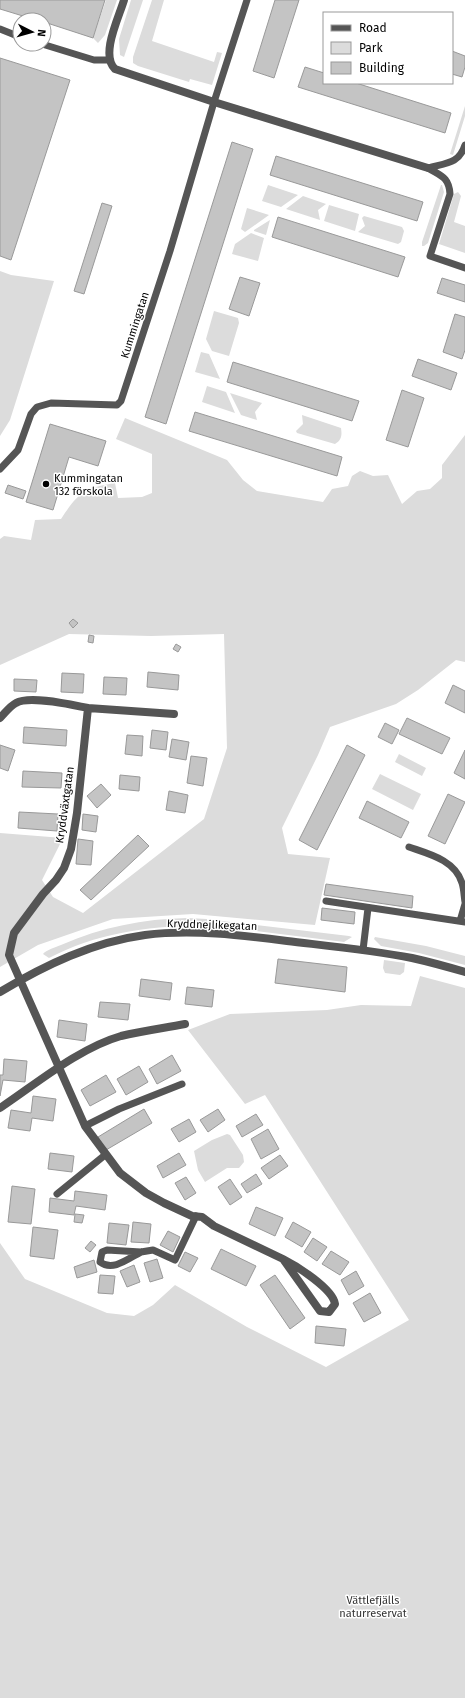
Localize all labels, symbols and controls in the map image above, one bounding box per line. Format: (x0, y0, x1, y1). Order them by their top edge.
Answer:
north arrow (12, 12, 52, 52)
legend (323, 12, 453, 84)
text: Road (359, 21, 387, 35)
text: N (35, 29, 48, 37)
text: Park (359, 41, 383, 55)
text: Building (359, 61, 405, 75)
street label: Kummingatan (118, 290, 152, 360)
place label: Kummingatan 132 förskola (54, 472, 123, 498)
marker: Kummingatan 132 förskola (41, 479, 51, 489)
street label: Kryddväxtgatan (53, 766, 77, 844)
street label: Kryddnejlikegatan (167, 917, 257, 933)
park label: Vättlefjälls naturreservat (339, 1594, 407, 1620)

